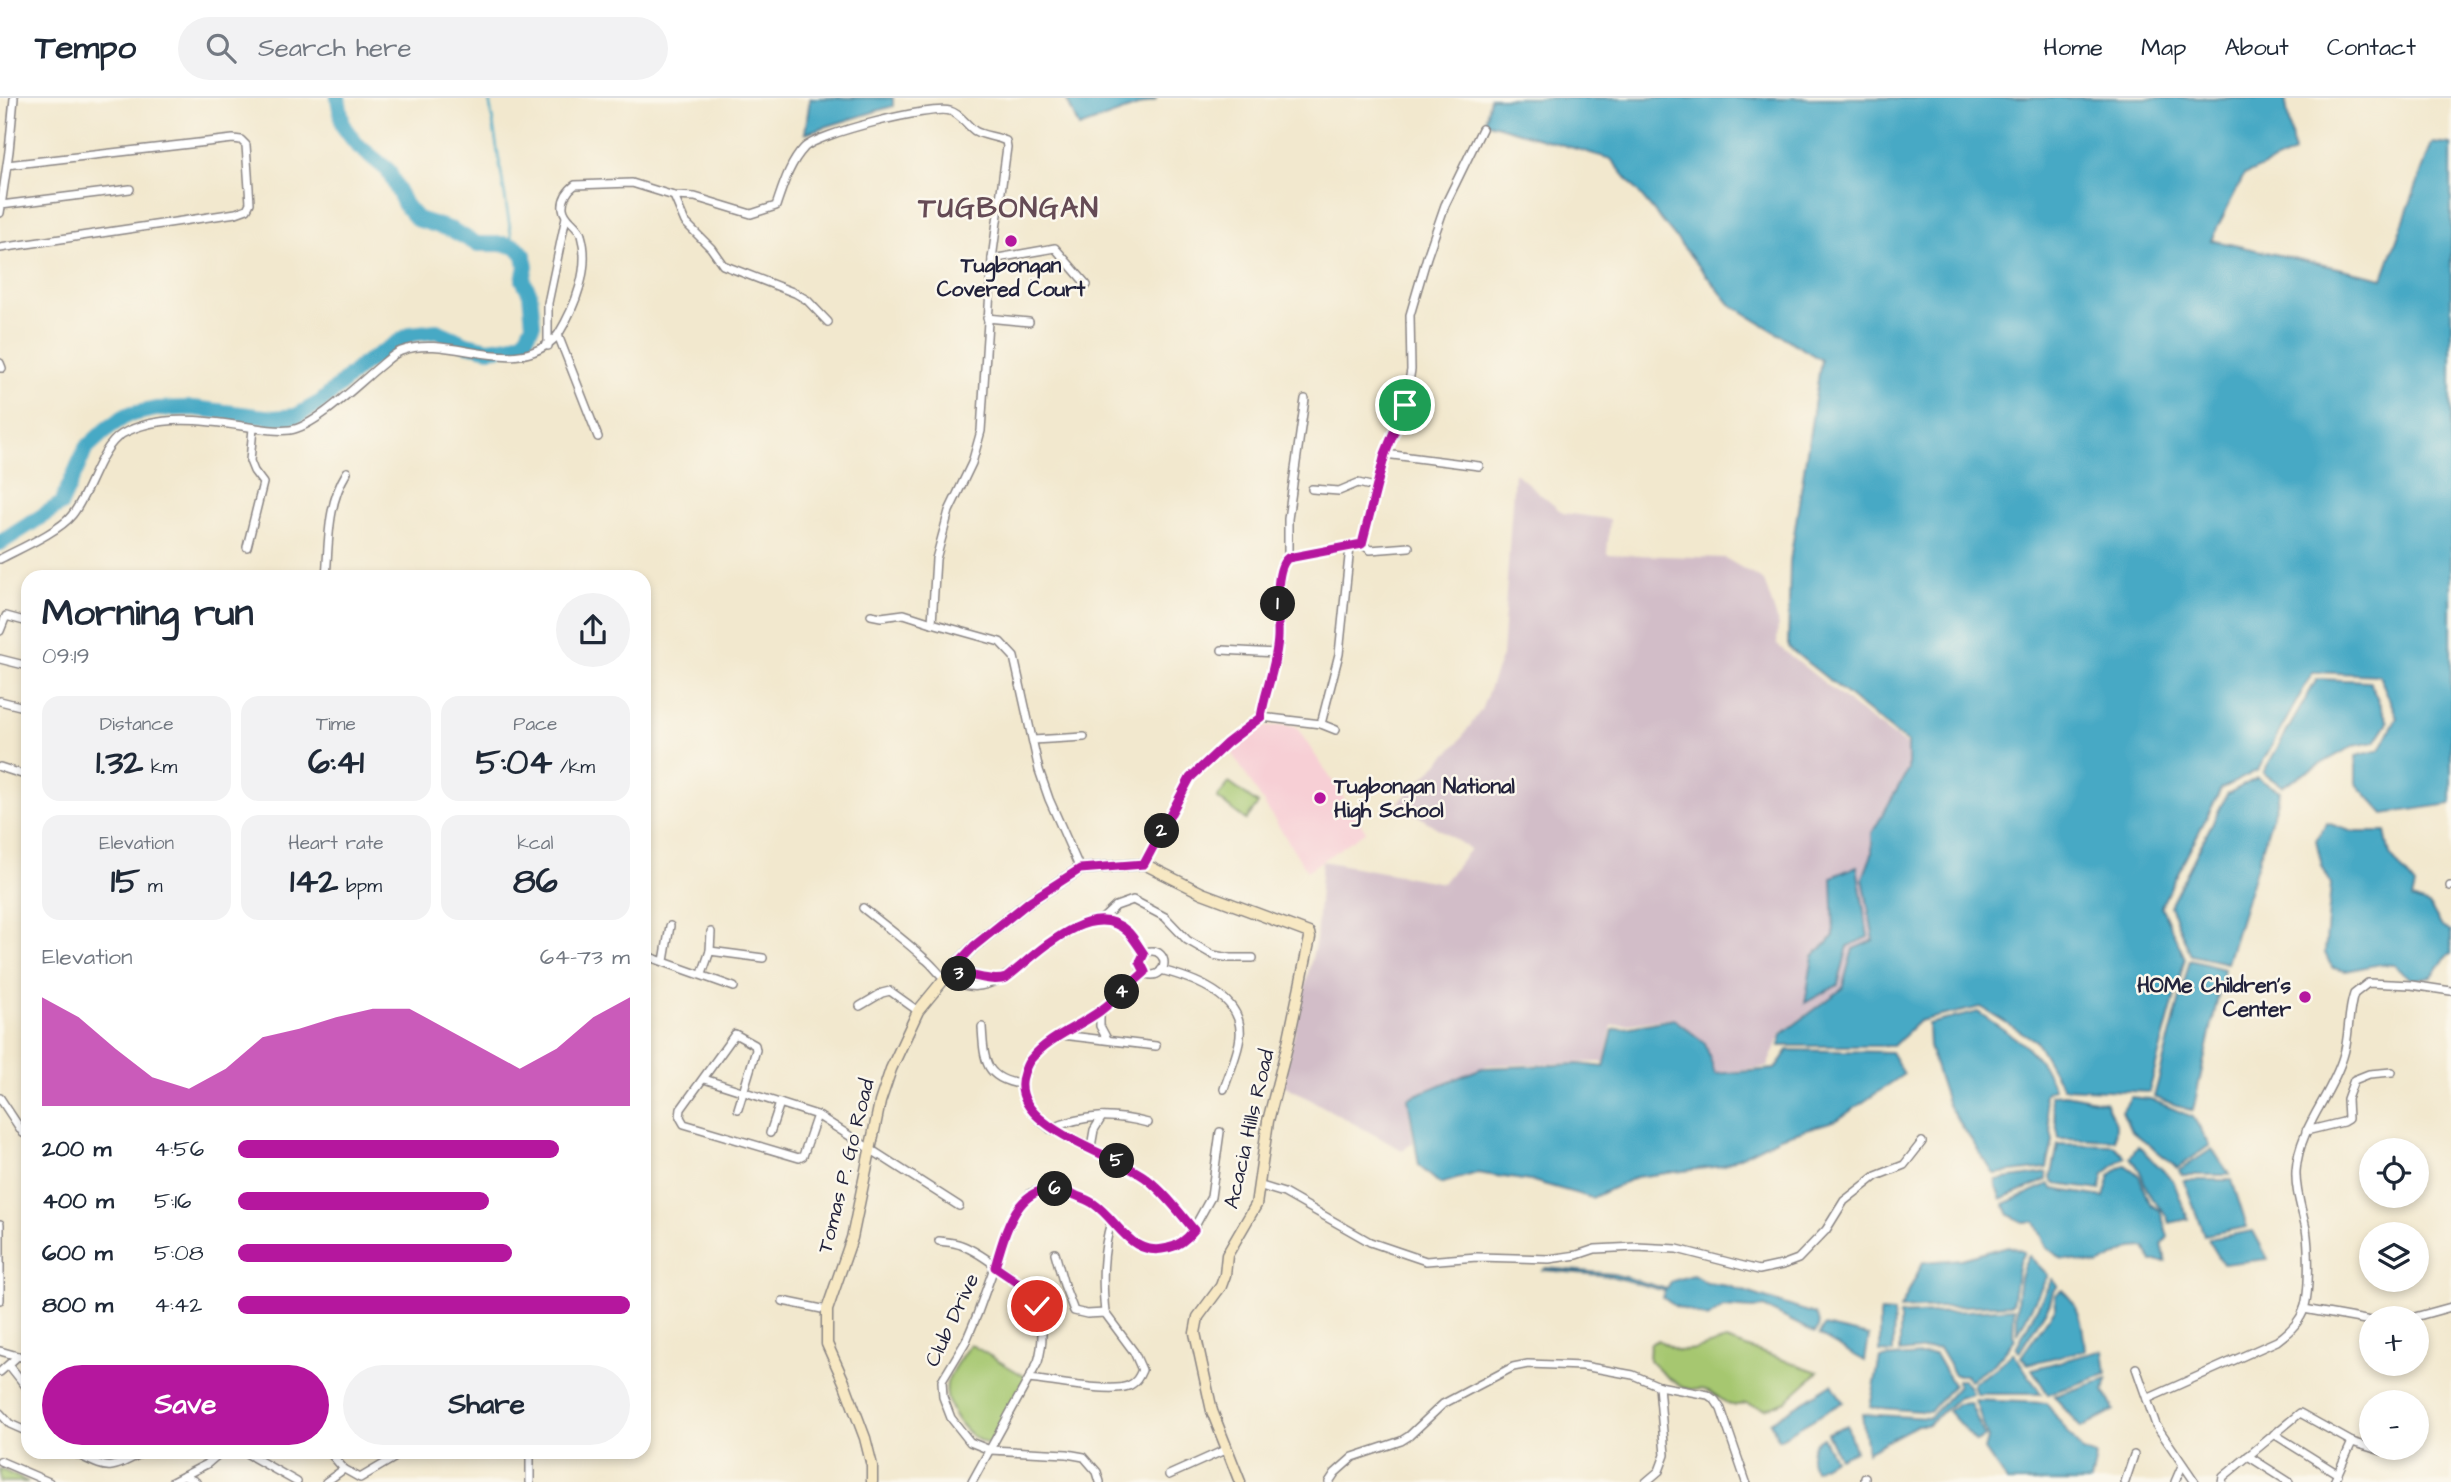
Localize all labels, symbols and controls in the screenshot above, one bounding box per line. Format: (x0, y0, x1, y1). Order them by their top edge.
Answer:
search box (178, 17, 668, 80)
text: Tempo (35, 25, 136, 71)
icon: search (202, 29, 240, 67)
text: Search here (258, 30, 411, 66)
text: Home (2043, 31, 2103, 65)
text: Map (2141, 31, 2186, 65)
text: About (2224, 31, 2289, 65)
text: Contact (2327, 31, 2416, 65)
district label: TUGBONGAN (917, 189, 1100, 228)
marker: Tugbongan Covered Court (1003, 233, 1019, 249)
place label: Tugbongan Covered Court (937, 251, 1086, 304)
pin (1375, 375, 1435, 435)
icon: arrive (1386, 386, 1424, 424)
pin: 1 (1260, 587, 1296, 622)
text: Morning run (42, 588, 254, 640)
text: 1 (1276, 590, 1279, 617)
button: share (556, 593, 630, 667)
text: 09:19 (42, 640, 89, 672)
text: Distance (100, 711, 174, 738)
text: Time (316, 711, 356, 738)
text: Pace (513, 711, 557, 738)
text: 1.32 (96, 738, 143, 787)
text: 6:41 (308, 738, 364, 787)
text: 5:04 (476, 738, 552, 787)
text: km (143, 754, 177, 781)
text: /km (552, 754, 595, 781)
place label: Tugbongan National High School (1333, 772, 1516, 827)
marker: Tugbongan National High School (1312, 790, 1328, 806)
pin: 2 (1144, 814, 1180, 848)
text: 2 (1156, 817, 1167, 844)
text: Elevation (99, 830, 174, 857)
text: Heart rate (288, 830, 384, 857)
text: kcal (517, 830, 554, 857)
text: 15 (111, 857, 140, 906)
text: 142 (290, 857, 338, 906)
text: 86 (513, 857, 558, 906)
text: m (140, 873, 163, 900)
text: bpm (338, 873, 382, 900)
text: Elevation (42, 941, 133, 973)
text: 64–73 m (540, 941, 630, 973)
pin: 3 (942, 956, 976, 992)
text: 3 (954, 960, 963, 987)
place label: HOMe Children's Center (2137, 971, 2291, 1024)
pin: 4 (1104, 974, 1140, 1010)
text: 4 (1115, 978, 1128, 1005)
marker: HOMe Children's Center (2297, 989, 2313, 1005)
street label: Acacia Hills Road (1217, 1046, 1281, 1212)
street label: Tomas P. Go Road (810, 1076, 882, 1256)
text: 200 m (42, 1133, 111, 1165)
text: 4:56 (154, 1133, 204, 1165)
map controls (2359, 1138, 2429, 1460)
button: locate (2359, 1138, 2429, 1208)
pin: 5 (1100, 1144, 1134, 1178)
text: 5 (1110, 1147, 1123, 1174)
pin: 6 (1038, 1172, 1072, 1206)
text: 6 (1049, 1175, 1060, 1202)
text: 400 m (42, 1185, 114, 1217)
text: 5:16 (154, 1185, 192, 1217)
button: layers (2359, 1222, 2429, 1292)
text: 600 m (42, 1237, 113, 1269)
text: 5:08 (154, 1237, 204, 1269)
street label: Club Drive (918, 1269, 986, 1371)
pin (1007, 1276, 1067, 1336)
icon: check (1018, 1287, 1056, 1325)
text: 800 m (42, 1289, 113, 1321)
text: 4:42 (154, 1289, 202, 1321)
button: + (2359, 1306, 2429, 1376)
button: Save (42, 1365, 329, 1445)
button: Share (343, 1365, 630, 1445)
button: − (2359, 1390, 2429, 1460)

